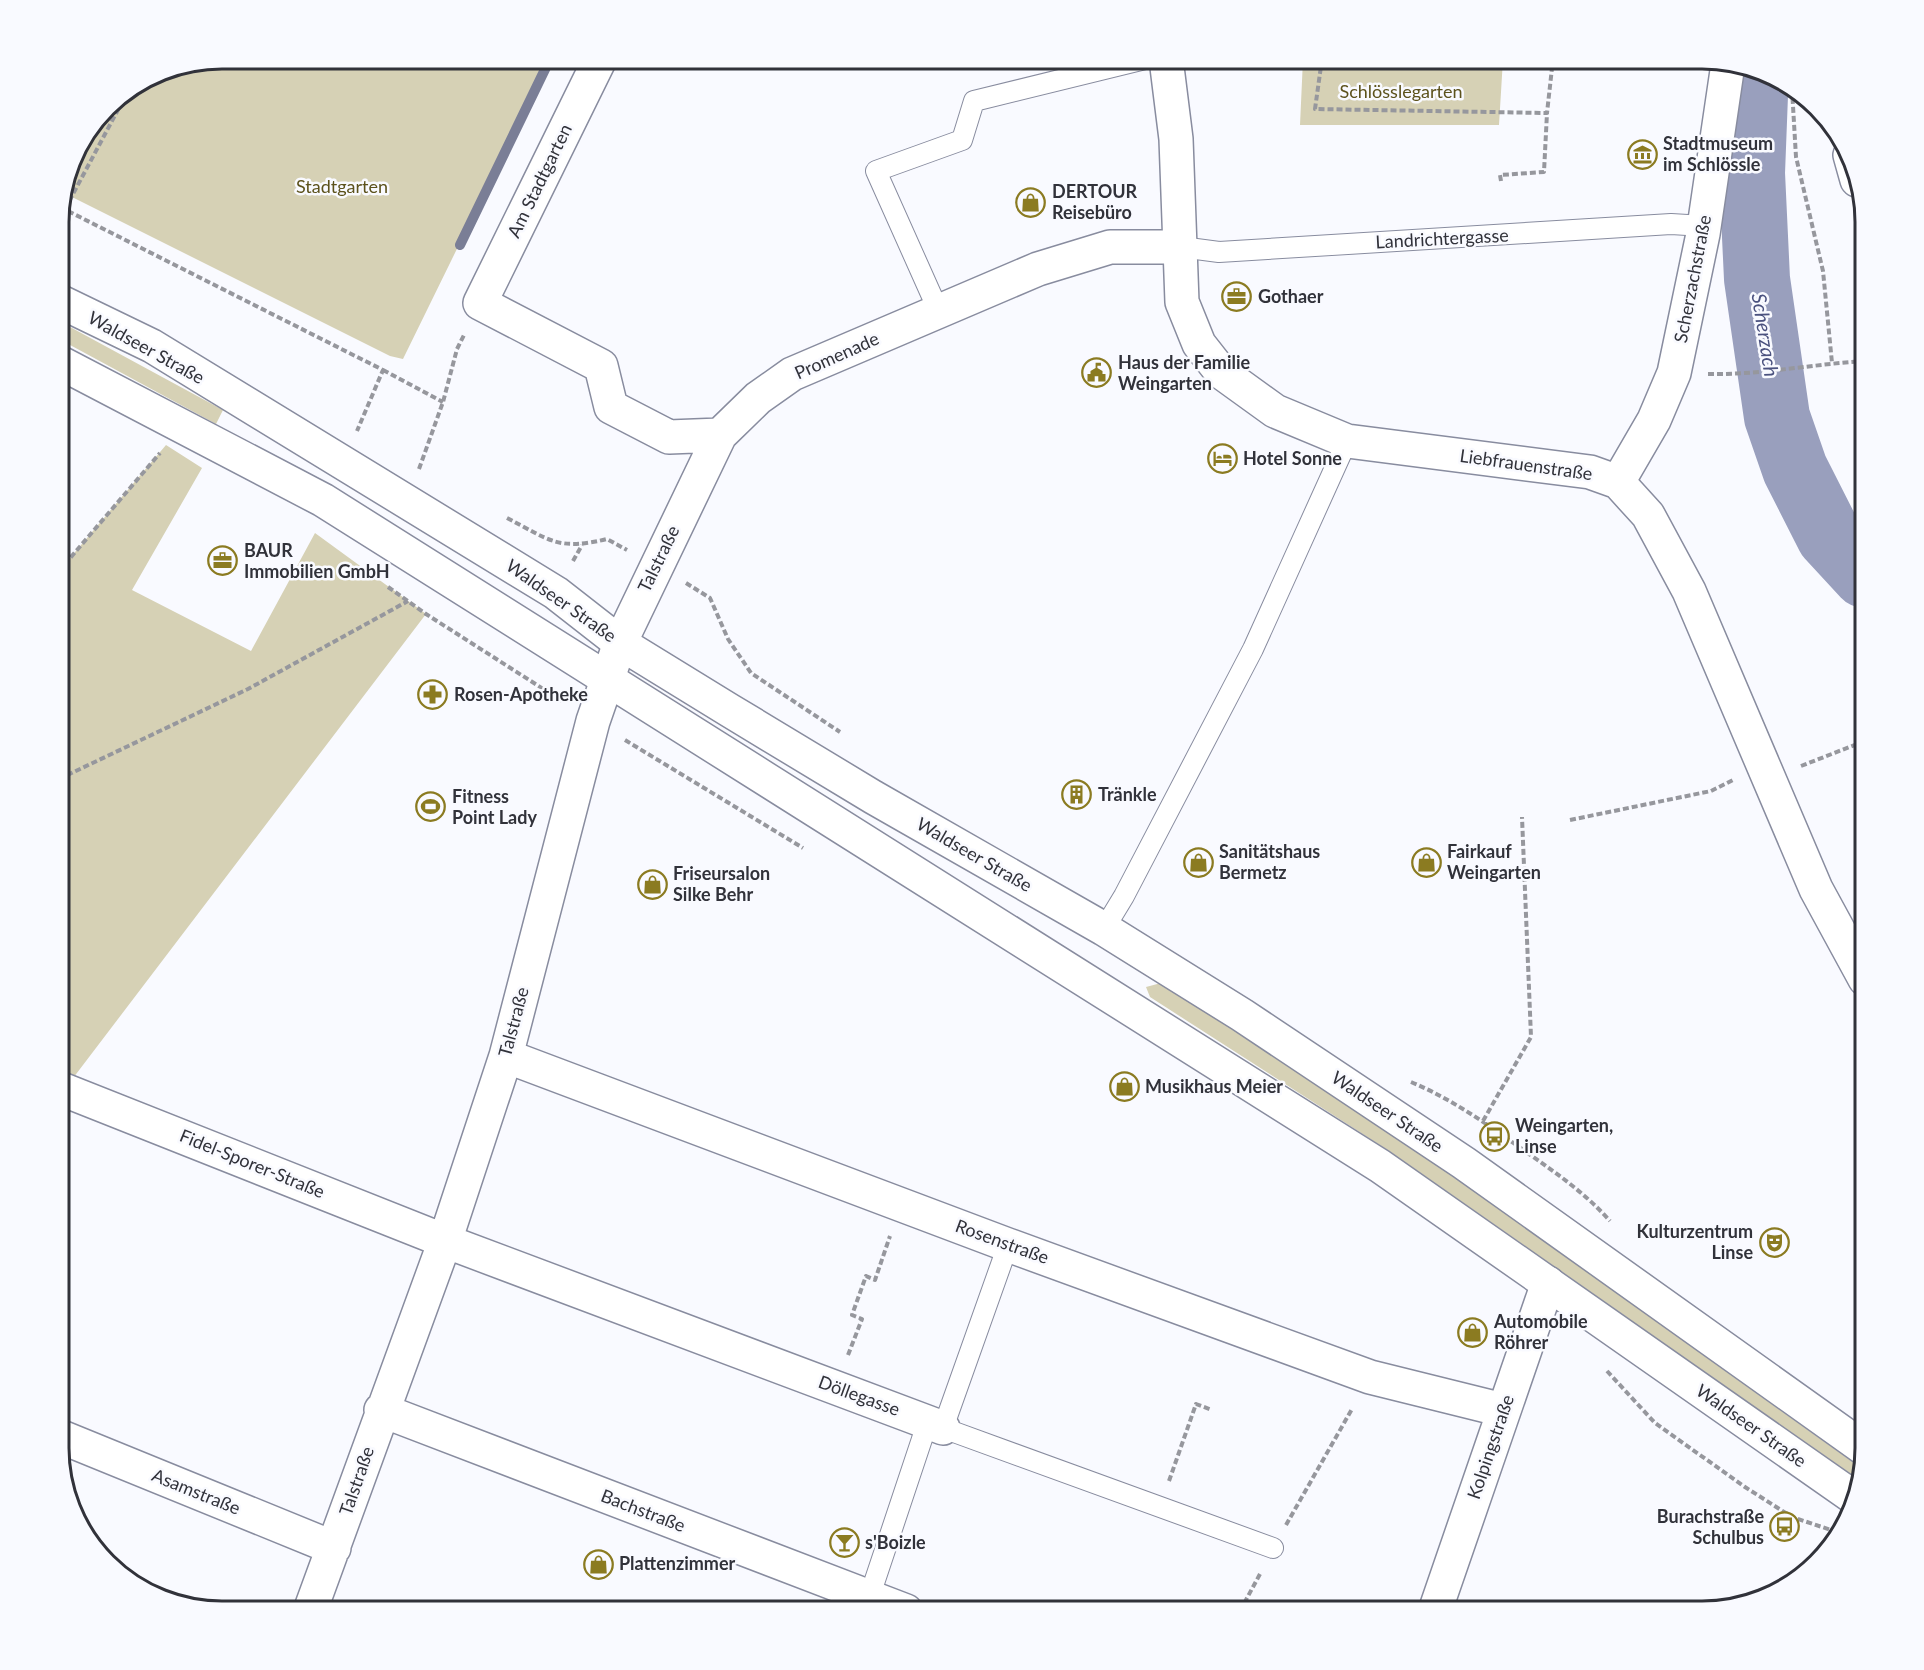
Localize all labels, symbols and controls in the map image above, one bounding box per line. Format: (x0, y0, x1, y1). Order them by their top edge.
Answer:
park label: Schlösslegarten (1340, 80, 1462, 102)
street label: Am Stadtgarten (502, 120, 576, 241)
place label: Stadtmuseum im Schlössle (1663, 132, 1773, 175)
museum icon: Stadtmuseum im Schlössle (1626, 138, 1658, 170)
park label: Stadtgarten (296, 175, 388, 197)
place label: DERTOUR Reisebüro (1052, 180, 1138, 223)
shop icon: DERTOUR Reisebüro (1015, 186, 1047, 218)
street label: Scherzachstraße (1669, 213, 1715, 345)
street label: Landrichtergasse (1375, 224, 1509, 252)
office icon: Gothaer (1221, 281, 1253, 313)
place label: Gothaer (1258, 285, 1324, 307)
water label: Scherzach (1748, 291, 1784, 378)
street label: Waldseer Straße (84, 306, 208, 388)
street label: Promenade (791, 327, 882, 383)
place label: Haus der Familie Weingarten (1118, 351, 1251, 394)
public building icon: Haus der Familie Weingarten (1081, 357, 1113, 389)
hotel icon: Hotel Sonne (1206, 443, 1238, 475)
street label: Liebfrauenstraße (1458, 444, 1594, 484)
place label: Hotel Sonne (1243, 447, 1342, 469)
street label: Talstraße (633, 522, 684, 595)
place label: BAUR Immobilien GmbH (244, 539, 390, 582)
office icon: BAUR Immobilien GmbH (207, 545, 239, 577)
street label: Waldseer Straße (502, 554, 621, 646)
pharmacy icon: Rosen-Apotheke (417, 679, 449, 711)
place label: Rosen-Apotheke (454, 683, 588, 705)
building icon: Tränkle (1061, 779, 1093, 811)
place label: Tränkle (1098, 783, 1157, 805)
place label: Fitness Point Lady (452, 785, 537, 828)
sports icon: Fitness Point Lady (415, 791, 447, 823)
street label: Waldseer Straße (913, 812, 1036, 896)
place label: Sanitätshaus Bermetz (1219, 840, 1320, 883)
place label: Fairkauf Weingarten (1447, 840, 1541, 883)
shop icon: Sanitätshaus Bermetz (1182, 846, 1214, 878)
shop icon: Fairkauf Weingarten (1410, 846, 1442, 878)
place label: Friseursalon Silke Behr (673, 862, 770, 905)
shop icon: Friseursalon Silke Behr (636, 868, 668, 900)
street label: Talstraße (493, 984, 533, 1059)
street label: Waldseer Straße (1328, 1066, 1447, 1157)
shop icon: Musikhaus Meier (1108, 1071, 1140, 1103)
place label: Musikhaus Meier (1145, 1075, 1283, 1097)
place label: Weingarten, Linse (1515, 1114, 1613, 1157)
bus stop icon: Weingarten, Linse (1478, 1120, 1510, 1152)
street label: Fidel-Sporer-Straße (177, 1124, 328, 1202)
street label: Rosenstraße (953, 1214, 1052, 1268)
place label: Kulturzentrum Linse (1637, 1220, 1753, 1263)
theatre icon: Kulturzentrum Linse (1758, 1226, 1790, 1258)
place label: Automobile Röhrer (1493, 1310, 1588, 1353)
shop icon: Automobile Röhrer (1457, 1316, 1489, 1348)
street label: Döllegasse (816, 1370, 903, 1420)
street label: Waldseer Straße (1692, 1379, 1811, 1471)
street label: Kolpingstraße (1462, 1392, 1518, 1502)
street label: Talstraße (334, 1443, 378, 1518)
street label: Asamstraße (149, 1463, 244, 1519)
street label: Bachstraße (598, 1484, 689, 1536)
place label: Burachstraße Schulbus (1657, 1505, 1764, 1548)
bus stop icon: Burachstraße Schulbus (1769, 1511, 1801, 1543)
bar icon: s'Boizle (828, 1527, 860, 1559)
place label: s'Boizle (865, 1531, 926, 1553)
shop icon: Plattenzimmer (582, 1548, 614, 1580)
place label: Plattenzimmer (619, 1552, 736, 1574)

